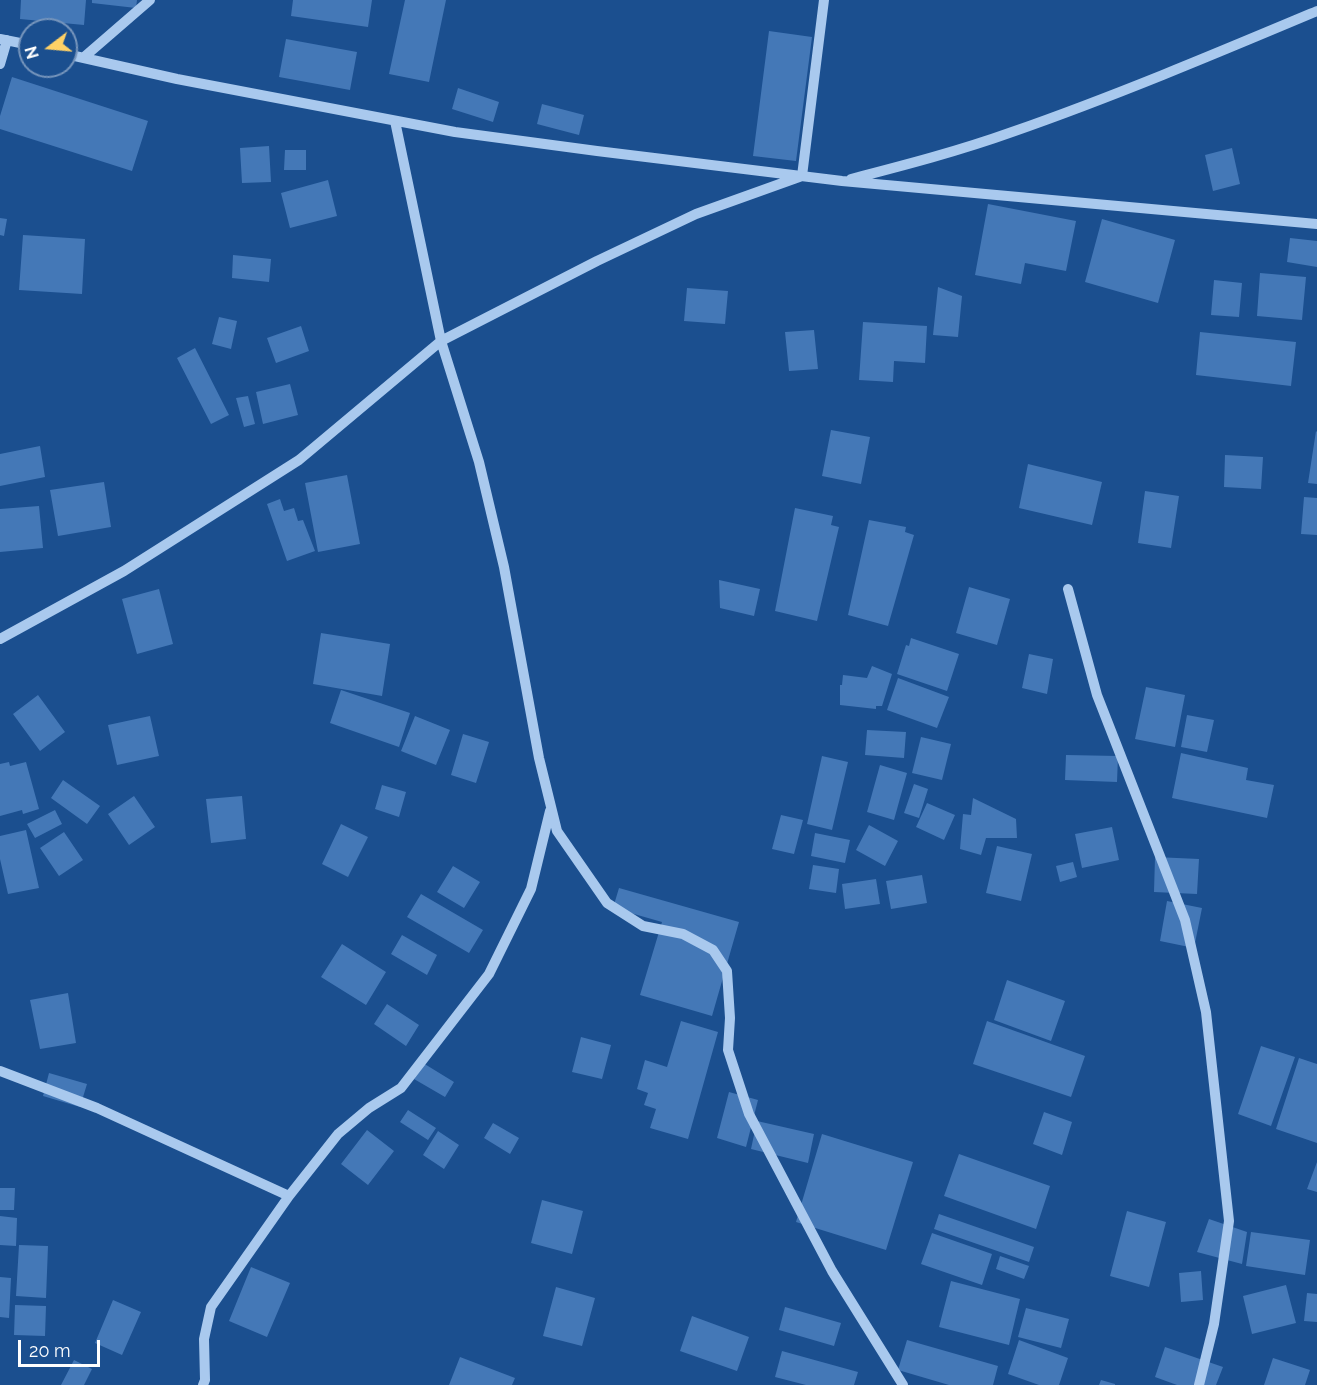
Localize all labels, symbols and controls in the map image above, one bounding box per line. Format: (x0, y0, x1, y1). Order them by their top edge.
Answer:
north arrow (18, 18, 78, 78)
text: N (21, 44, 43, 61)
scale bar (21, 1328, 104, 1366)
text: 20 m (29, 1340, 71, 1361)

